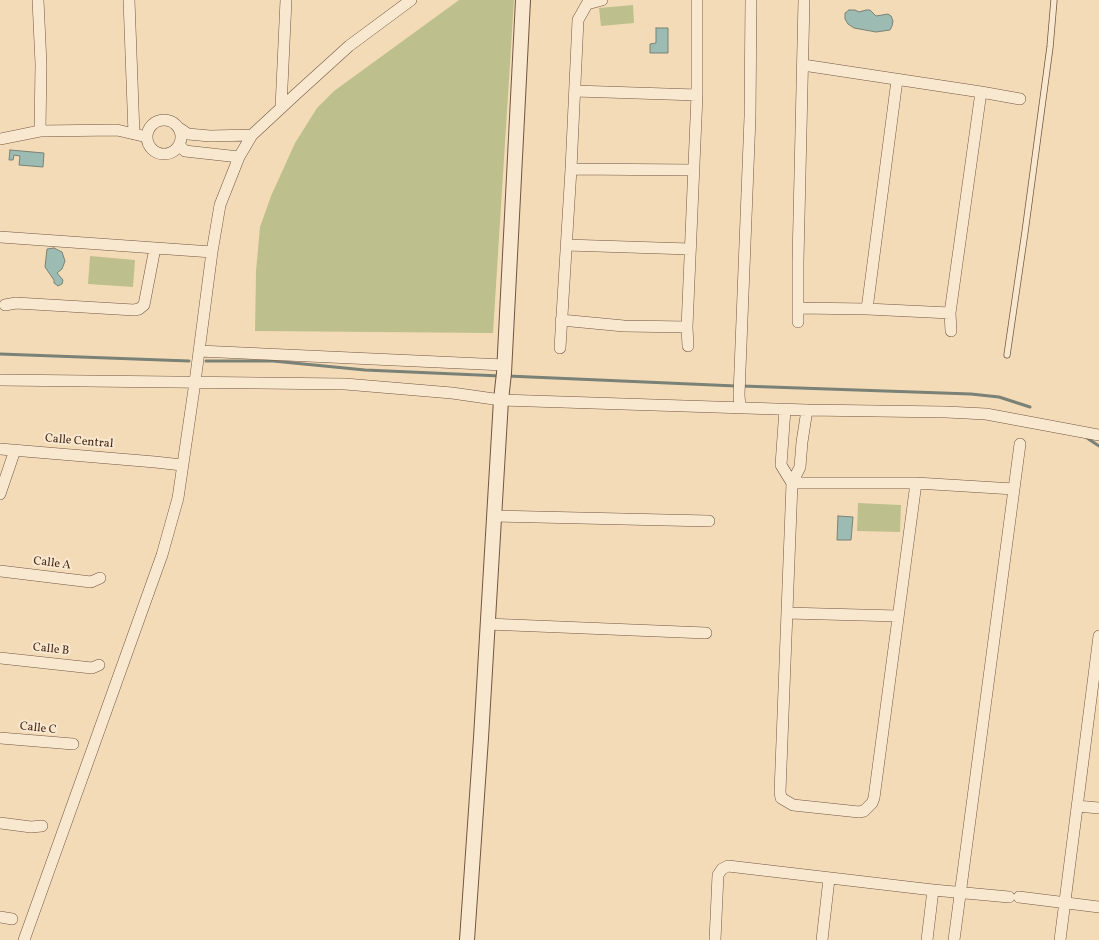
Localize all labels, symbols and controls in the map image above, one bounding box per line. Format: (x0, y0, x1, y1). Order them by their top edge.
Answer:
street label: Calle Central (44, 432, 114, 452)
street label: Calle A (33, 555, 71, 573)
street label: Calle B (32, 641, 70, 659)
street label: Calle C (19, 720, 57, 738)

